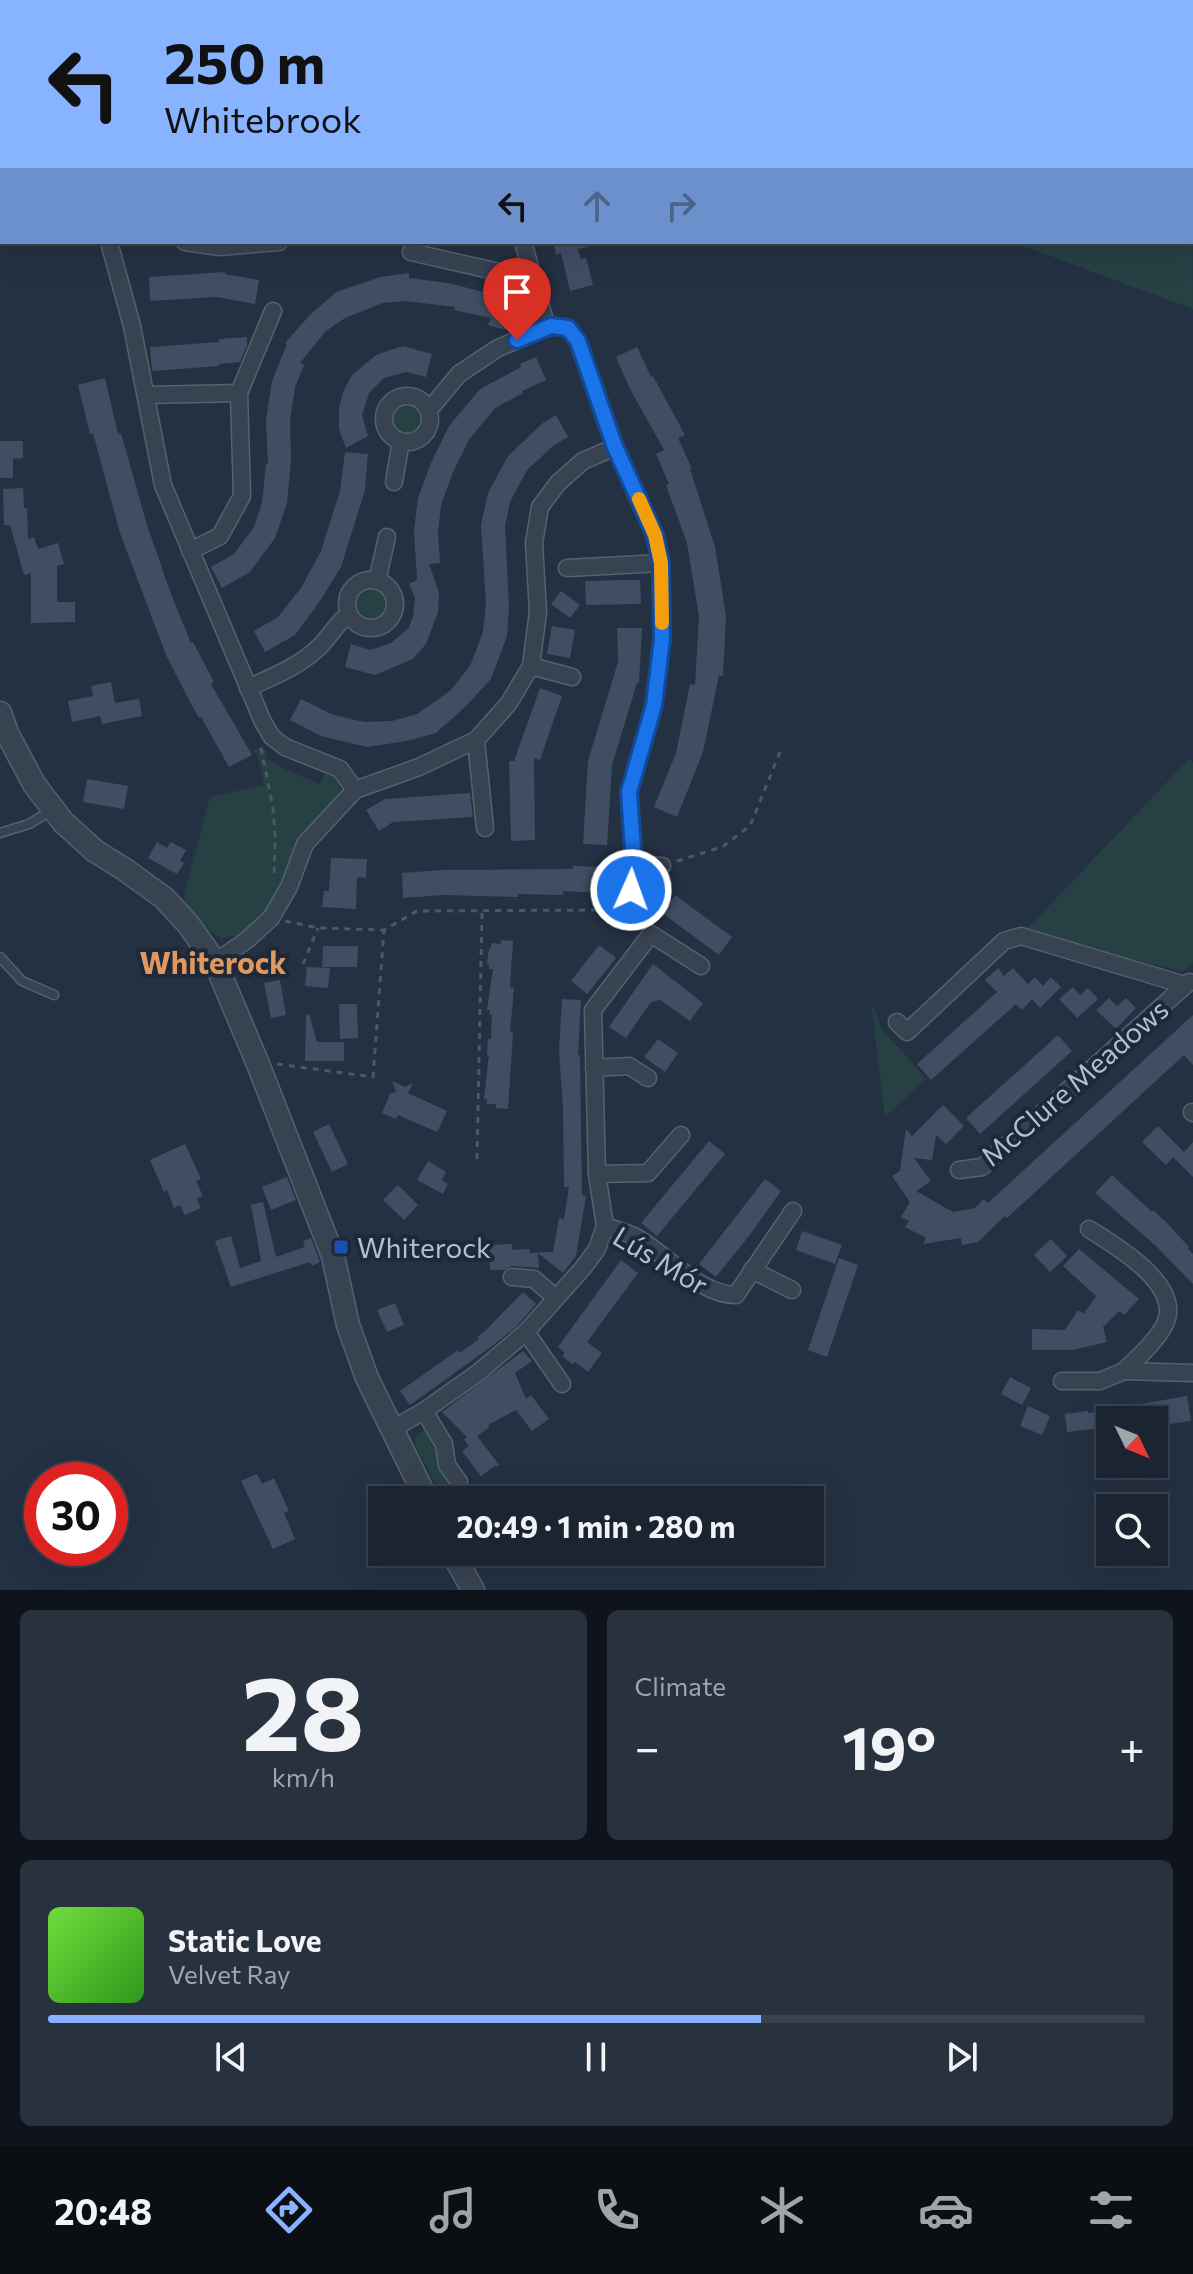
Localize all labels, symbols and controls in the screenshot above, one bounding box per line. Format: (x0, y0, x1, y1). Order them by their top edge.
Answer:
text: 250 m (164, 27, 325, 96)
icon: left (32, 32, 136, 136)
text: Whitebrook (164, 96, 362, 140)
icon: left (491, 184, 535, 228)
icon: ahead (575, 184, 619, 228)
icon: right (659, 184, 703, 228)
pin (483, 258, 551, 340)
icon: arrive (495, 270, 539, 314)
position arrow (589, 848, 673, 932)
district label: Whiterock (139, 943, 287, 980)
street label: McClure Meadows (973, 991, 1175, 1173)
street label: Lús Mór (607, 1219, 715, 1301)
place label: Whiterock (357, 1230, 491, 1264)
marker: Whiterock (332, 1238, 350, 1256)
north arrow (1096, 1406, 1168, 1478)
map controls (1096, 1406, 1168, 1566)
speed limit sign: 30 (24, 1462, 128, 1566)
button: search (1096, 1494, 1168, 1566)
text: 20:49 · 1 min · 280 m (457, 1507, 735, 1544)
text: 28 (242, 1645, 365, 1772)
text: Climate (635, 1670, 726, 1701)
text: 19° (842, 1709, 936, 1782)
text: − (635, 1719, 660, 1773)
text: + (1119, 1719, 1145, 1773)
text: km/h (272, 1761, 335, 1792)
text: Static Love (168, 1921, 322, 1958)
text: Velvet Ray (168, 1958, 291, 1989)
icon: previous (209, 2035, 253, 2079)
icon: pause (574, 2035, 618, 2079)
icon: next (940, 2035, 984, 2079)
icon: directions (261, 2182, 317, 2238)
icon: music (425, 2182, 481, 2238)
icon: phone (589, 2182, 645, 2238)
icon: climate (754, 2182, 810, 2238)
icon: car (918, 2182, 974, 2238)
icon: filters (1083, 2182, 1139, 2238)
text: 20:48 (54, 2188, 152, 2232)

